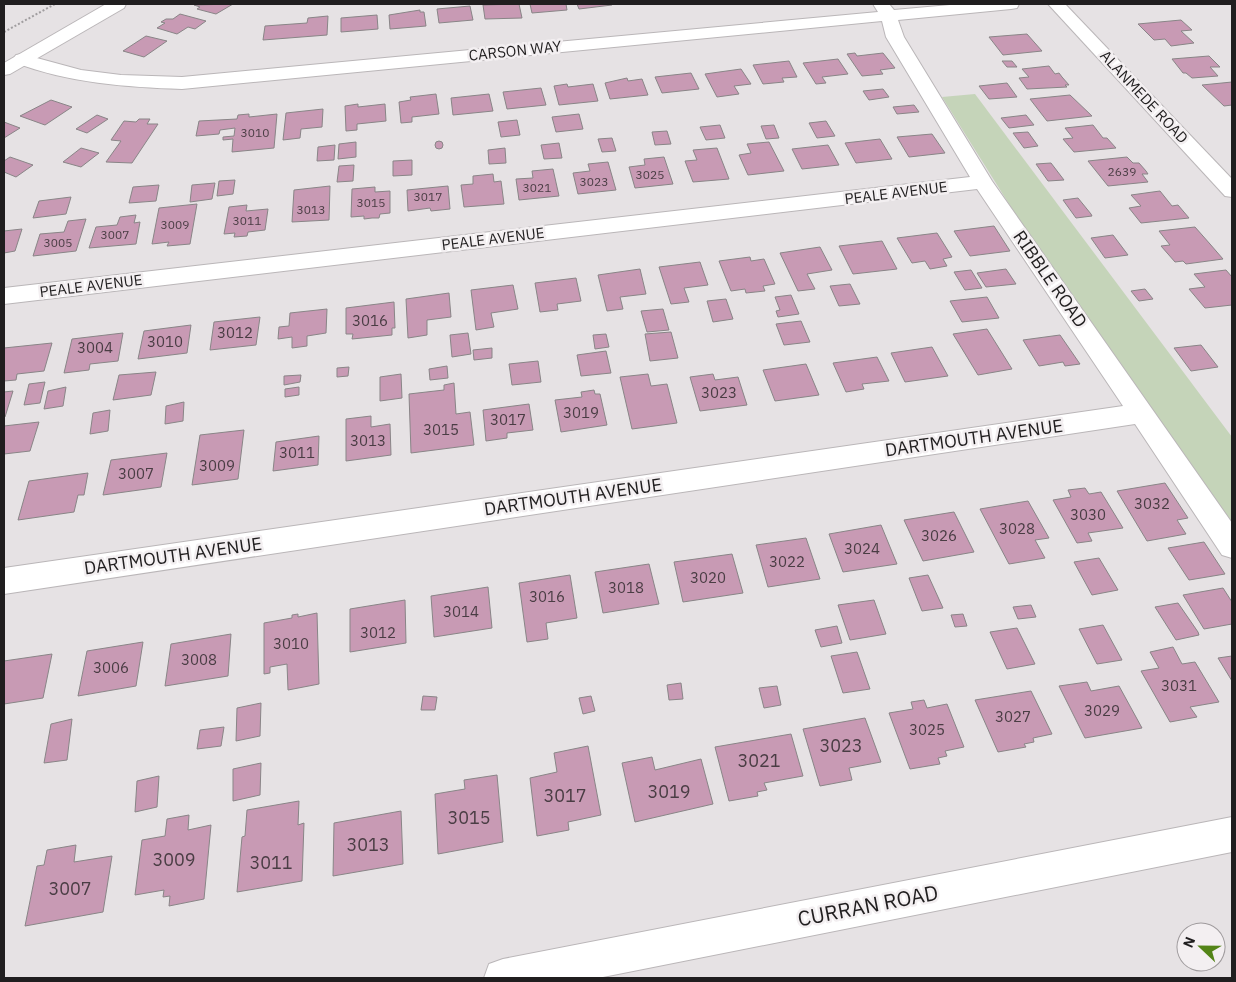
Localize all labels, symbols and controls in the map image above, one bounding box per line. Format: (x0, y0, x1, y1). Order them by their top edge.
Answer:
street label: CARSON WAY (468, 36, 562, 65)
street label: ALANMEDE ROAD (1096, 46, 1192, 147)
house number: 3010 (241, 125, 269, 140)
house number: 2639 (1108, 164, 1136, 179)
house number: 3025 (636, 167, 664, 182)
house number: 3023 (580, 174, 608, 189)
street label: PEALE AVENUE (843, 177, 949, 208)
house number: 3021 (523, 180, 551, 195)
house number: 3017 (414, 189, 442, 204)
house number: 3015 (357, 195, 385, 210)
house number: 3013 (297, 202, 325, 217)
house number: 3011 (233, 213, 261, 228)
house number: 3009 (161, 217, 189, 232)
street label: PEALE AVENUE (440, 223, 546, 254)
street label: RIBBLE ROAD (1008, 226, 1092, 332)
house number: 3007 (101, 227, 129, 242)
house number: 3005 (44, 235, 72, 250)
street label: PEALE AVENUE (38, 270, 144, 301)
house number: 3016 (352, 311, 388, 330)
house number: 3012 (217, 323, 253, 342)
house number: 3010 (147, 332, 183, 351)
house number: 3004 (77, 338, 113, 357)
house number: 3023 (701, 383, 737, 402)
house number: 3019 (563, 403, 599, 422)
house number: 3017 (490, 410, 526, 429)
street label: DARTMOUTH AVENUE (884, 414, 1064, 461)
house number: 3015 (423, 420, 459, 439)
house number: 3013 (350, 431, 386, 450)
house number: 3011 (279, 443, 315, 462)
house number: 3009 (199, 456, 235, 475)
house number: 3007 (118, 464, 154, 483)
street label: DARTMOUTH AVENUE (483, 473, 663, 520)
house number: 3032 (1134, 494, 1170, 513)
house number: 3030 (1070, 505, 1106, 524)
house number: 3028 (999, 519, 1035, 538)
house number: 3026 (921, 526, 957, 545)
street label: DARTMOUTH AVENUE (83, 532, 263, 579)
house number: 3024 (844, 539, 880, 558)
house number: 3022 (769, 552, 805, 571)
house number: 3020 (690, 568, 726, 587)
house number: 3018 (608, 578, 644, 597)
house number: 3016 (529, 587, 565, 606)
house number: 3014 (443, 602, 479, 621)
house number: 3012 (360, 623, 396, 642)
house number: 3010 (273, 634, 309, 653)
house number: 3008 (181, 650, 217, 669)
house number: 3006 (93, 658, 129, 677)
house number: 3031 (1161, 676, 1197, 695)
house number: 3029 (1084, 701, 1120, 720)
house number: 3027 (995, 707, 1031, 726)
house number: 3025 (909, 720, 945, 739)
house number: 3023 (819, 734, 863, 757)
house number: 3021 (737, 749, 781, 772)
house number: 3019 (647, 780, 691, 803)
house number: 3017 (543, 784, 587, 807)
house number: 3015 (447, 806, 491, 829)
house number: 3013 (346, 833, 390, 856)
house number: 3009 (152, 848, 196, 871)
house number: 3011 (249, 851, 293, 874)
house number: 3007 (48, 877, 92, 900)
street label: CURRAN ROAD (795, 878, 941, 932)
north arrow (1176, 922, 1226, 972)
text: N (1179, 934, 1199, 950)

